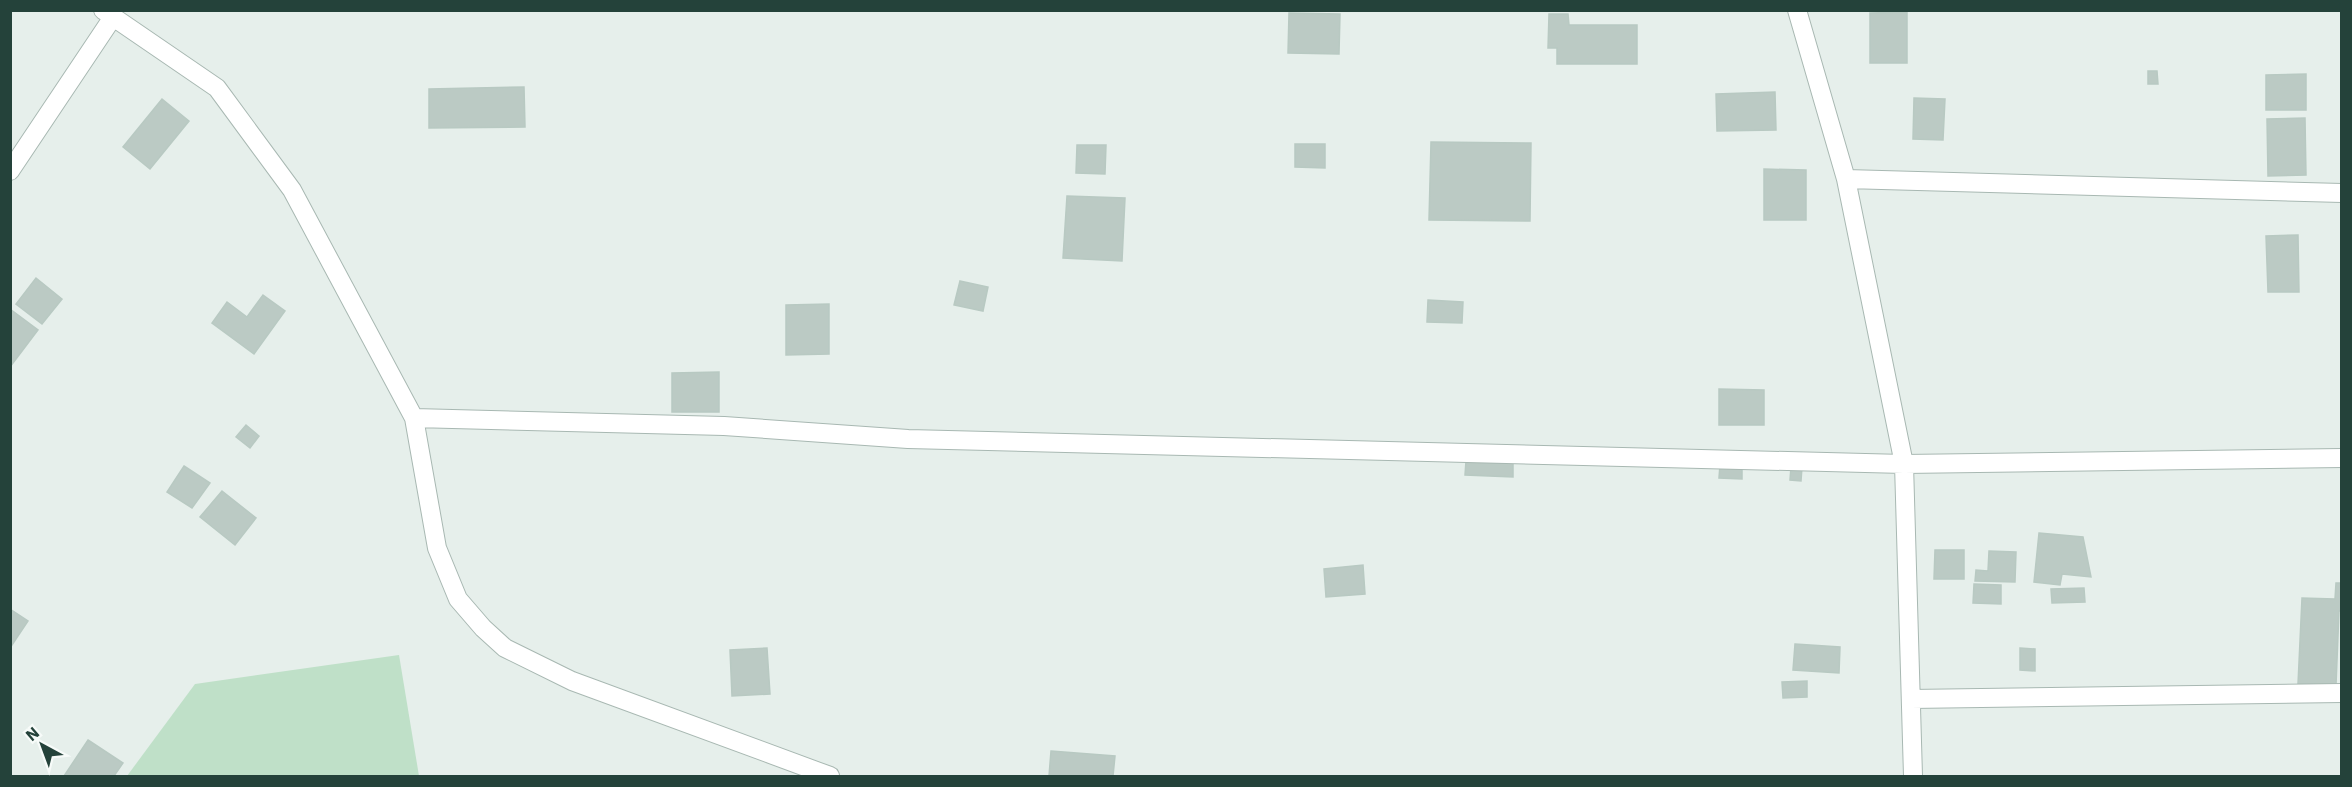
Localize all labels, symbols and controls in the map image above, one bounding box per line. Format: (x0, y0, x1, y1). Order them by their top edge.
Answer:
north arrow (12, 715, 72, 775)
text: N (21, 722, 43, 745)

